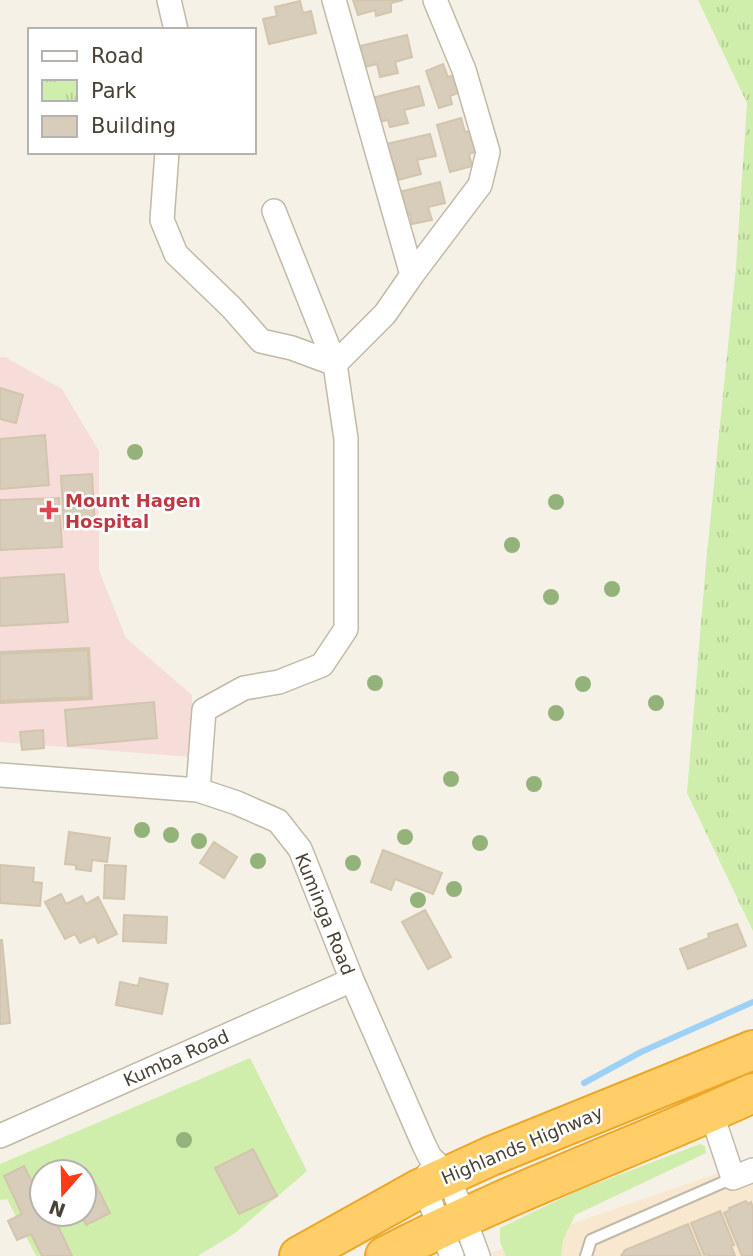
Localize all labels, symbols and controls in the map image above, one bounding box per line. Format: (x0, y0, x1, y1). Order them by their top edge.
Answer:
legend (28, 28, 256, 154)
text: Road (91, 44, 144, 68)
text: Park (91, 79, 137, 103)
text: Building (91, 114, 176, 138)
place label: Mount Hagen Hospital (65, 490, 201, 532)
marker: Mount Hagen Hospital (39, 500, 59, 520)
street label: Kuminga Road (291, 850, 359, 978)
street label: Kumba Road (120, 1025, 232, 1091)
street label: Highlands Highway (438, 1101, 606, 1188)
north arrow (28, 1158, 98, 1228)
text: N (46, 1196, 68, 1222)

